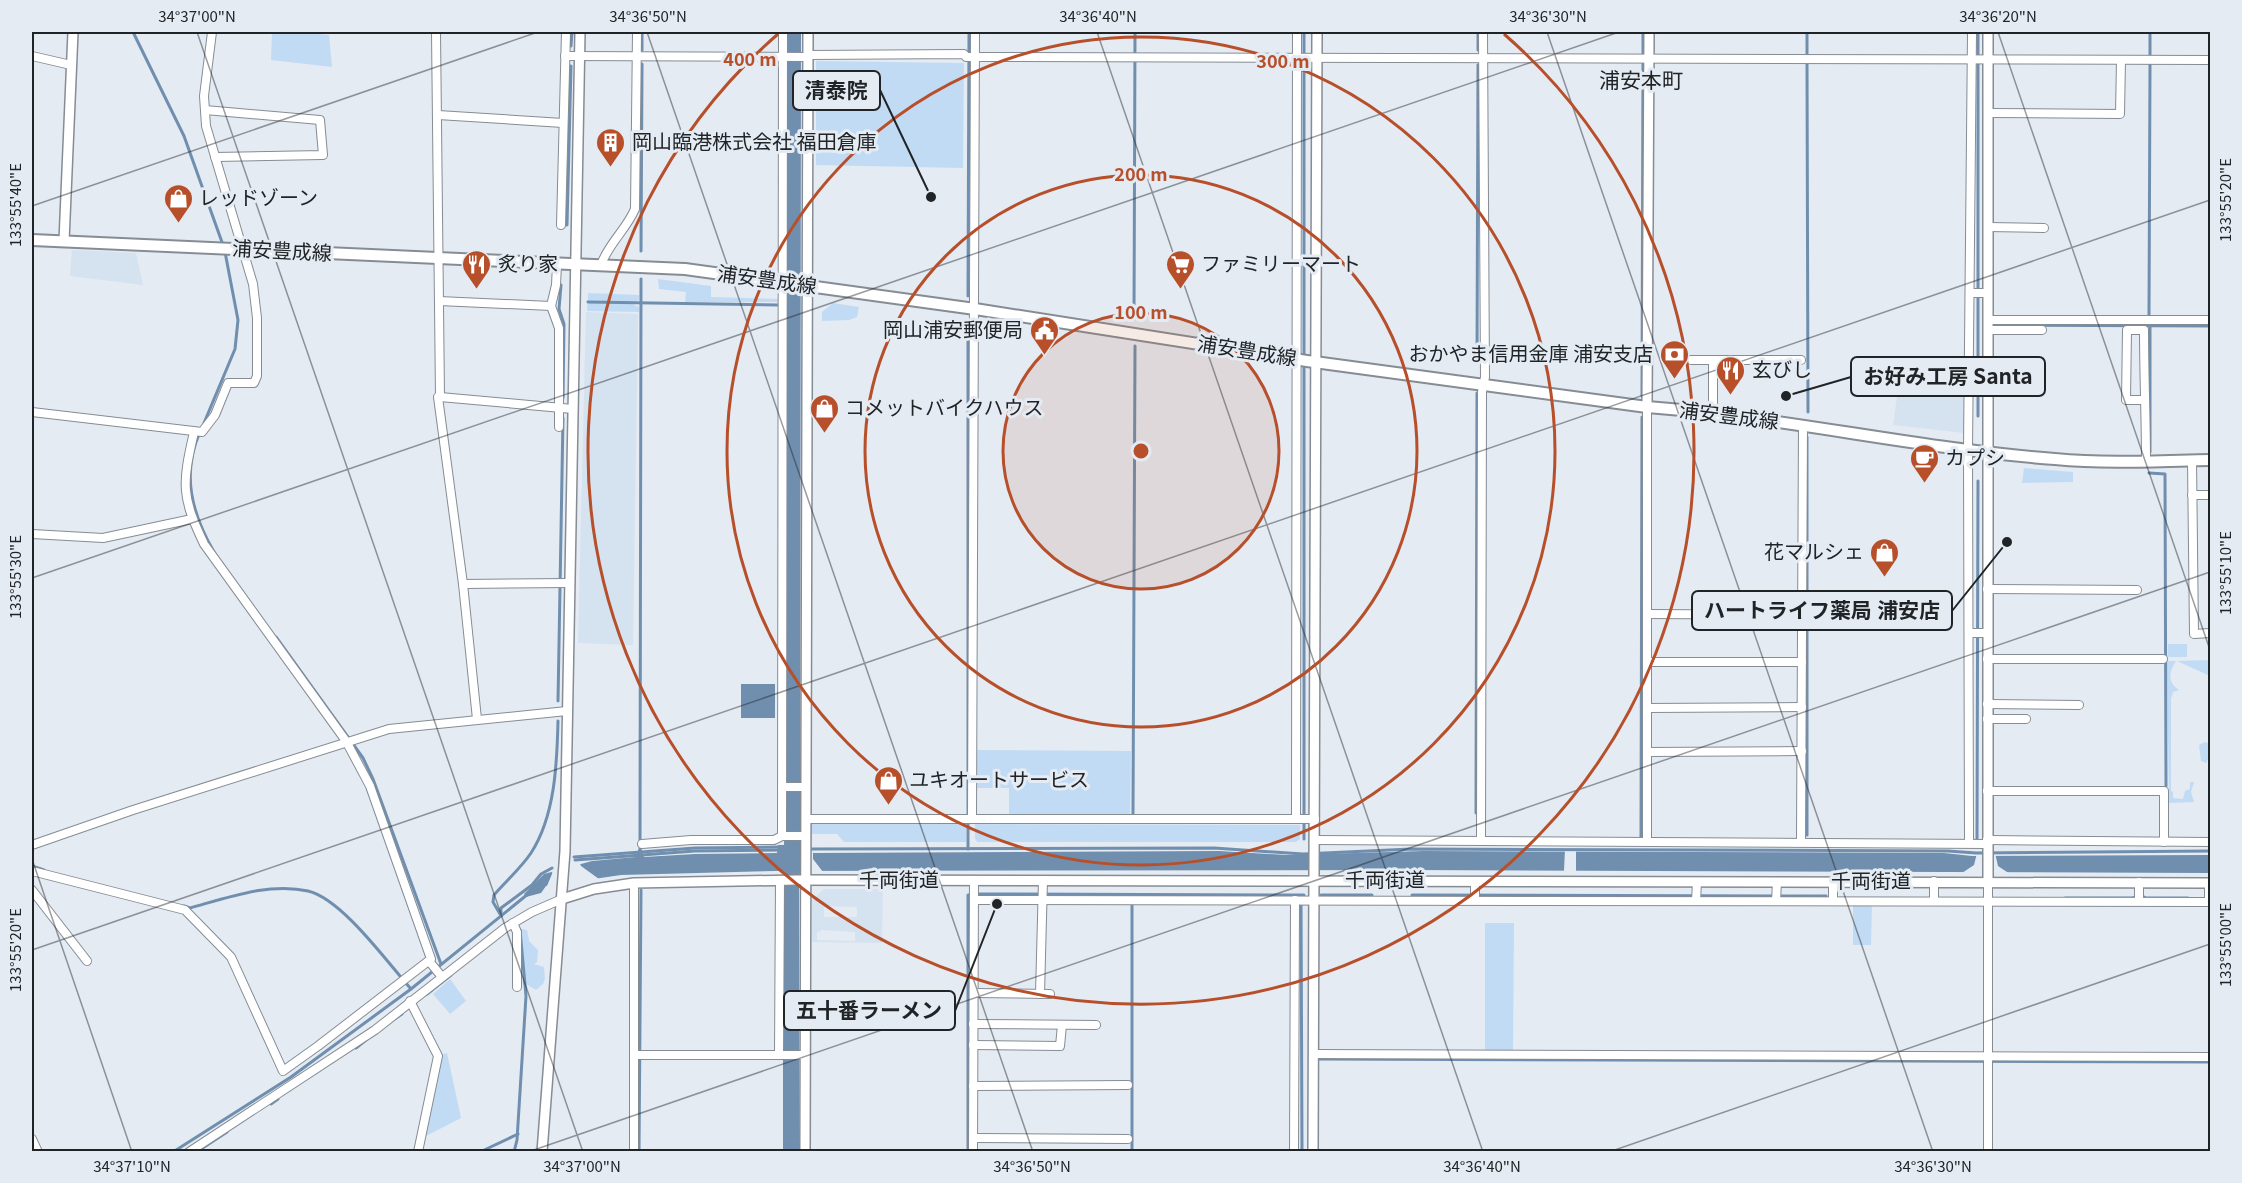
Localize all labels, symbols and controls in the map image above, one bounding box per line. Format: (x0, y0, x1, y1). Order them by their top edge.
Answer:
text: 34°37'00"N (158, 5, 236, 26)
text: 34°36'50"N (609, 5, 687, 26)
text: 34°36'40"N (1059, 5, 1137, 26)
text: 34°36'30"N (1509, 5, 1587, 26)
text: 34°36'20"N (1959, 5, 2037, 26)
text: 400 m (723, 45, 777, 71)
text: 300 m (1256, 47, 1310, 73)
district label: 浦安本町 (1599, 64, 1683, 94)
callout: 清泰院 (793, 71, 880, 110)
text: 清泰院 (805, 74, 868, 104)
building icon: 岡山臨港株式会社 福田倉庫 (595, 126, 627, 168)
place label: 岡山臨港株式会社 福田倉庫 (632, 126, 876, 155)
text: 133°55'20"E (2214, 158, 2235, 242)
text: 200 m (1114, 160, 1168, 186)
text: 133°55'40"E (4, 163, 25, 247)
shop icon: レッドゾーン (162, 182, 194, 224)
place label: レッドゾーン (199, 182, 318, 211)
street label: 浦安豊成線 (231, 232, 333, 267)
restaurant icon: 炙り家 (461, 248, 493, 290)
place label: 炙り家 (498, 248, 558, 277)
supermarket icon: ファミリーマート (1164, 248, 1196, 290)
place label: ファミリーマート (1201, 248, 1361, 277)
street label: 浦安豊成線 (716, 257, 819, 300)
text: 100 m (1114, 298, 1168, 324)
place label: 岡山浦安郵便局 (883, 314, 1023, 343)
public building icon: 岡山浦安郵便局 (1028, 314, 1060, 356)
street label: 浦安豊成線 (1196, 327, 1299, 372)
place label: おかやま信用金庫 浦安支店 (1409, 338, 1653, 367)
bank icon: おかやま信用金庫 浦安支店 (1658, 338, 1690, 380)
restaurant icon: 玄びし (1715, 354, 1747, 396)
place label: 玄びし (1752, 354, 1812, 383)
callout: お好み工房 Santa (1851, 357, 2045, 396)
text: お好み工房 Santa (1863, 360, 2033, 390)
shop icon: コメットバイクハウス (808, 392, 840, 434)
place label: コメットバイクハウス (845, 392, 1044, 421)
street label: 浦安豊成線 (1678, 394, 1781, 435)
centre of rings (1131, 441, 1151, 461)
cafe icon: カプシ (1908, 442, 1940, 484)
place label: カプシ (1945, 442, 2005, 471)
text: 133°55'10"E (2214, 531, 2235, 615)
text: 133°55'30"E (4, 535, 25, 619)
place label: 花マルシェ (1764, 536, 1864, 565)
shop icon: 花マルシェ (1869, 536, 1901, 578)
callout: ハートライフ薬局 浦安店 (1692, 591, 1952, 630)
text: ハートライフ薬局 浦安店 (1704, 594, 1940, 624)
shop icon: ユキオートサービス (872, 764, 904, 806)
place label: ユキオートサービス (909, 764, 1089, 793)
street label: 千両街道 (859, 864, 939, 893)
street label: 千両街道 (1345, 864, 1425, 893)
street label: 千両街道 (1831, 865, 1911, 894)
text: 133°55'00"E (2214, 903, 2235, 987)
text: 133°55'20"E (4, 908, 25, 992)
callout: 五十番ラーメン (784, 991, 955, 1030)
text: 五十番ラーメン (796, 994, 942, 1024)
text: 34°37'10"N (93, 1155, 171, 1176)
text: 34°37'00"N (543, 1155, 621, 1176)
text: 34°36'50"N (993, 1155, 1071, 1176)
text: 34°36'40"N (1443, 1155, 1521, 1176)
text: 34°36'30"N (1894, 1155, 1972, 1176)

